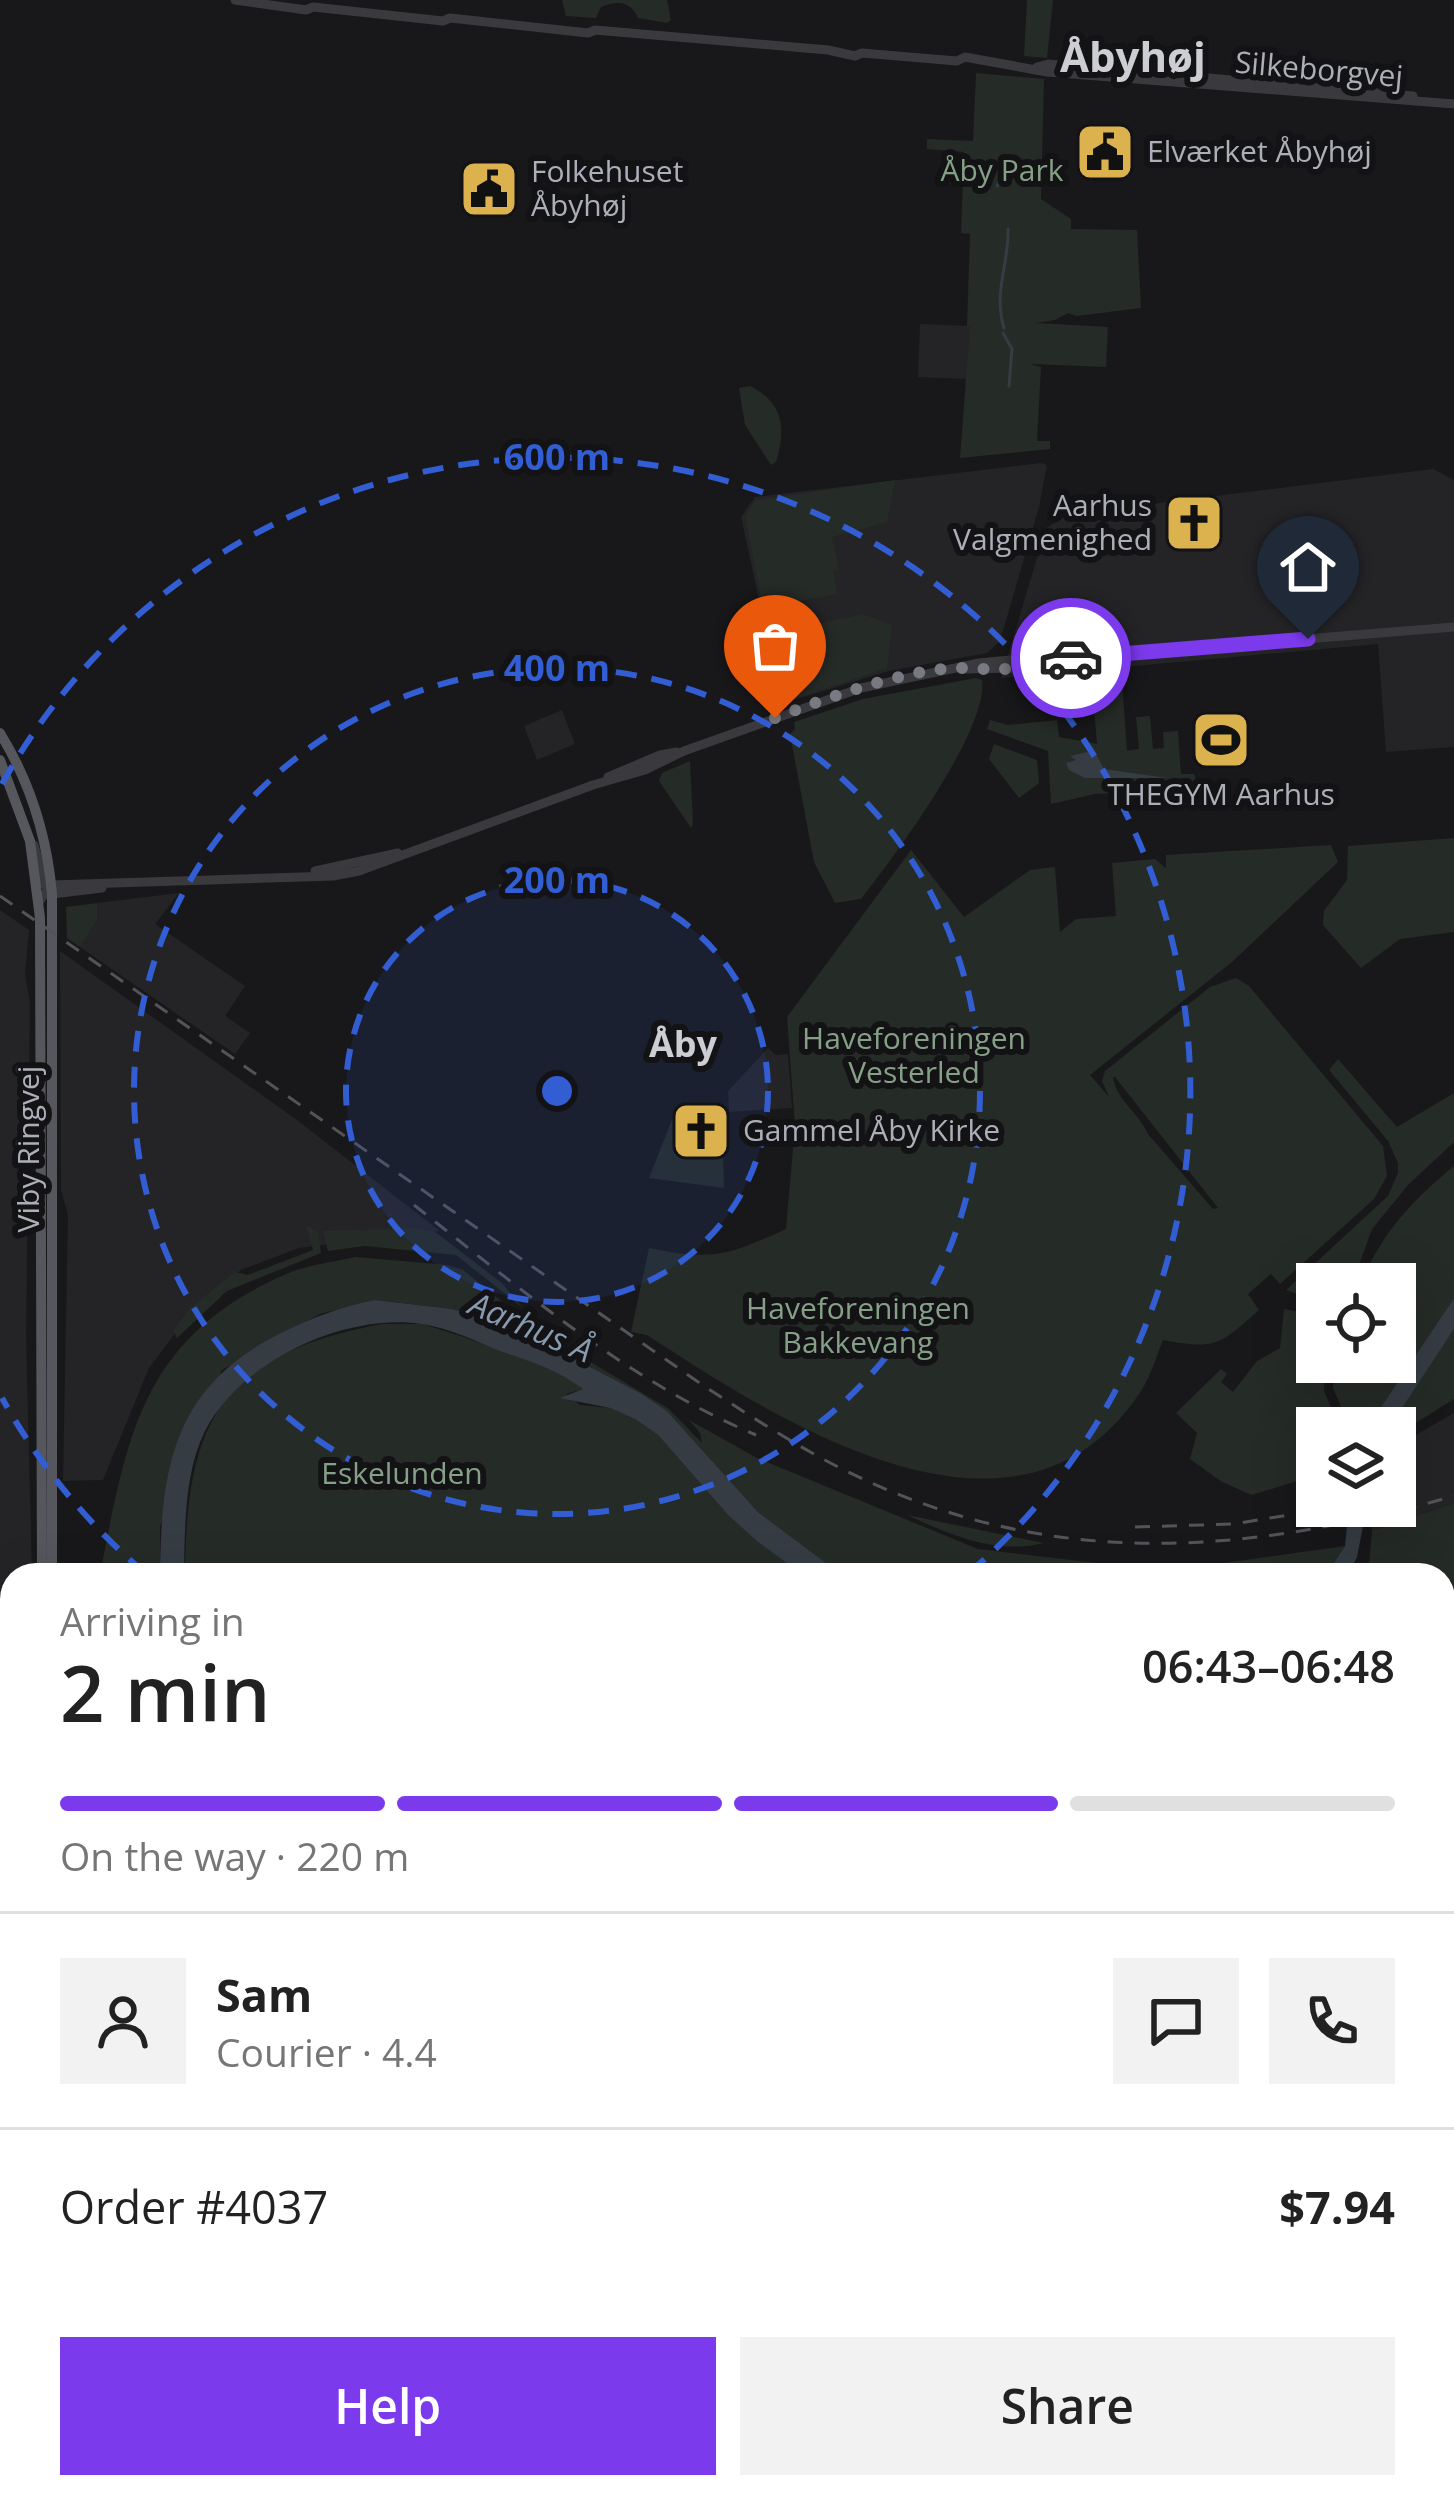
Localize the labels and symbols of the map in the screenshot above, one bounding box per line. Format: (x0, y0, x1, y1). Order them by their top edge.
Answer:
district label: Åbyhøj (1060, 27, 1206, 84)
street label: Silkeborgvej (1233, 41, 1405, 96)
public building icon: Elværket Åbyhøj (1074, 121, 1136, 183)
place label: Elværket Åbyhøj (1147, 130, 1372, 171)
park label: Åby Park (941, 149, 1064, 190)
place label: Folkehuset Åbyhøj (531, 150, 683, 225)
public building icon: Folkehuset Åbyhøj (458, 158, 520, 220)
text: 600 m (504, 432, 610, 481)
place label: Aarhus Valgmenighed (953, 484, 1152, 559)
church icon: Aarhus Valgmenighed (1163, 492, 1225, 554)
pin (1257, 516, 1359, 639)
pin (724, 595, 826, 718)
courier (1011, 598, 1131, 718)
text: 400 m (504, 643, 610, 692)
sports icon: THEGYM Aarhus (1190, 709, 1252, 771)
place label: THEGYM Aarhus (1107, 773, 1335, 814)
text: 200 m (504, 855, 610, 904)
park label: Haveforeningen Vesterled (802, 1017, 1026, 1092)
district label: Åby (649, 1019, 718, 1068)
street label: Viby Ringvej (7, 1066, 48, 1232)
centre of rings (536, 1070, 578, 1112)
church icon: Gammel Åby Kirke (670, 1100, 732, 1162)
place label: Gammel Åby Kirke (743, 1109, 1000, 1150)
water label: Aarhus Å (461, 1280, 600, 1373)
park label: Haveforeningen Bakkevang (746, 1287, 970, 1362)
park label: Eskelunden (321, 1452, 483, 1493)

